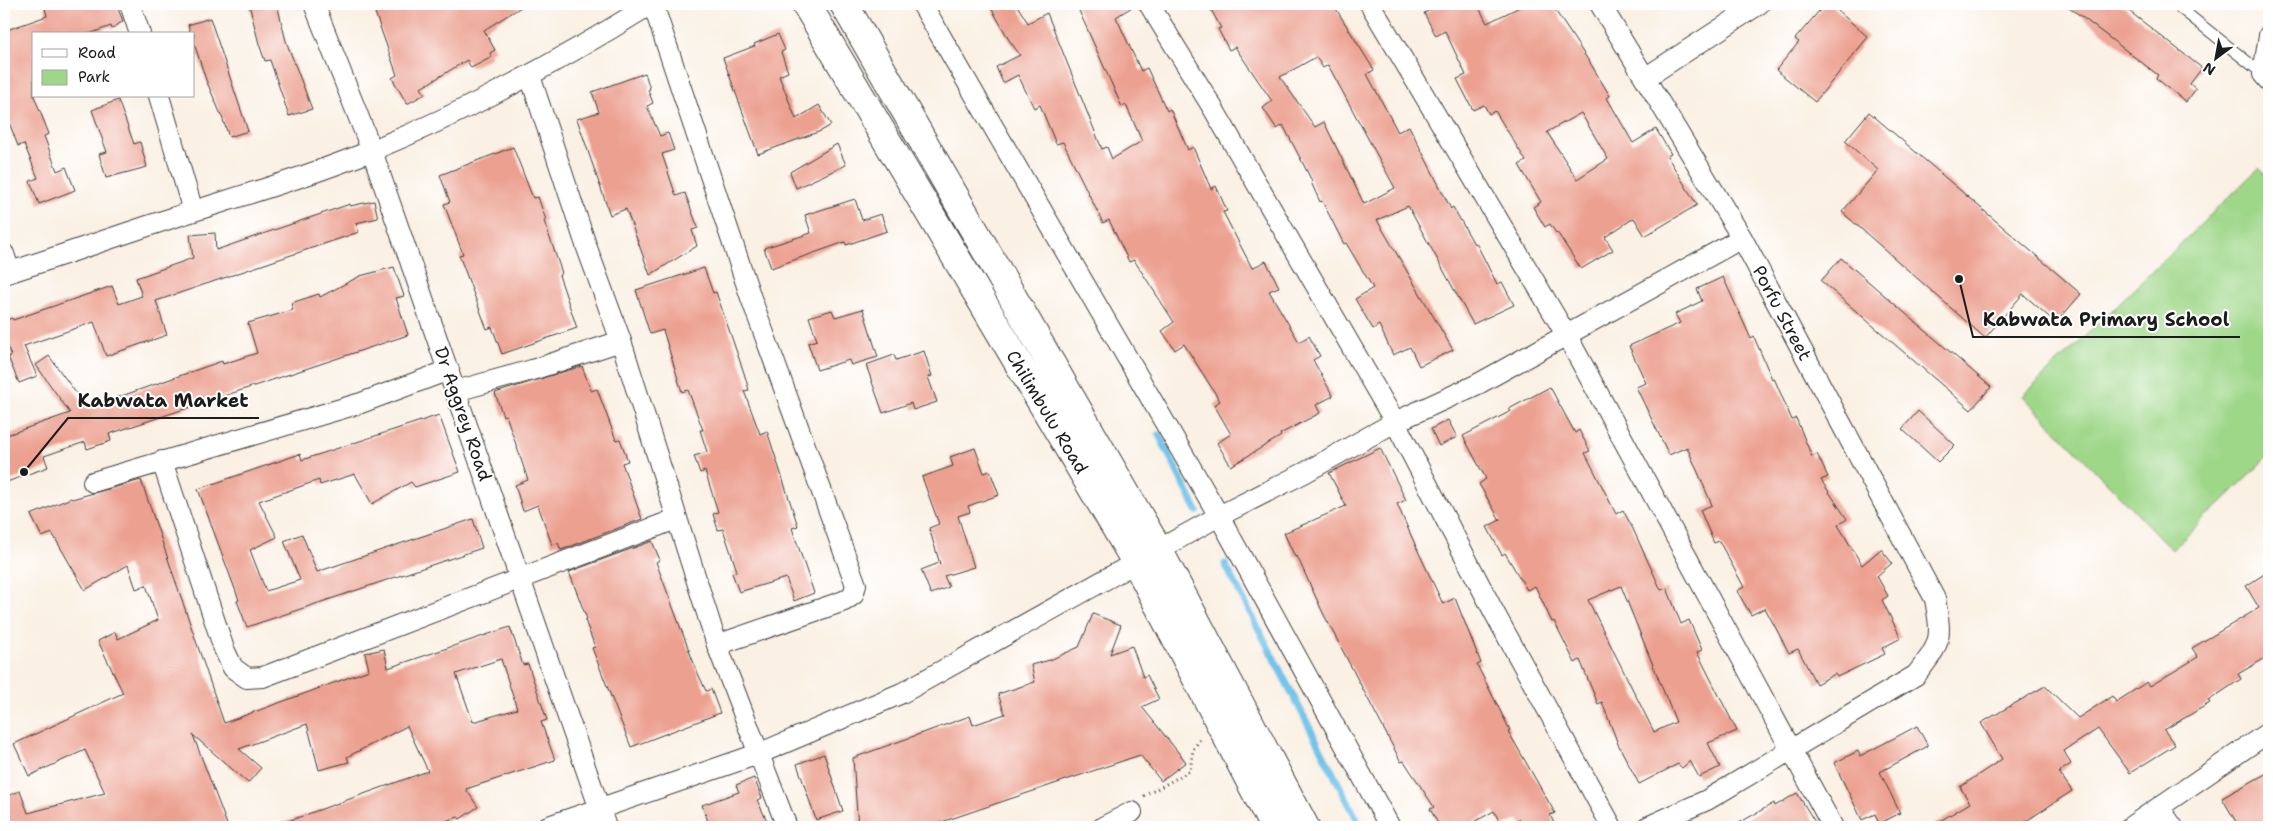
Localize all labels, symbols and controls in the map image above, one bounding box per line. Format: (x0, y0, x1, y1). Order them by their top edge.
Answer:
legend (32, 32, 195, 98)
north arrow (2190, 32, 2240, 82)
text: Road (78, 43, 116, 63)
text: N (2200, 58, 2219, 80)
text: Park (78, 67, 110, 87)
street label: Porfu Street (1747, 261, 1817, 365)
callout: Kabwata Primary School (1973, 303, 2240, 337)
text: Kabwata Primary School (1983, 307, 2230, 332)
street label: Dr Aggrey Road (429, 344, 497, 484)
street label: Chilimbulu Road (1001, 346, 1093, 478)
callout: Kabwata Market (68, 384, 259, 418)
text: Kabwata Market (78, 388, 248, 413)

